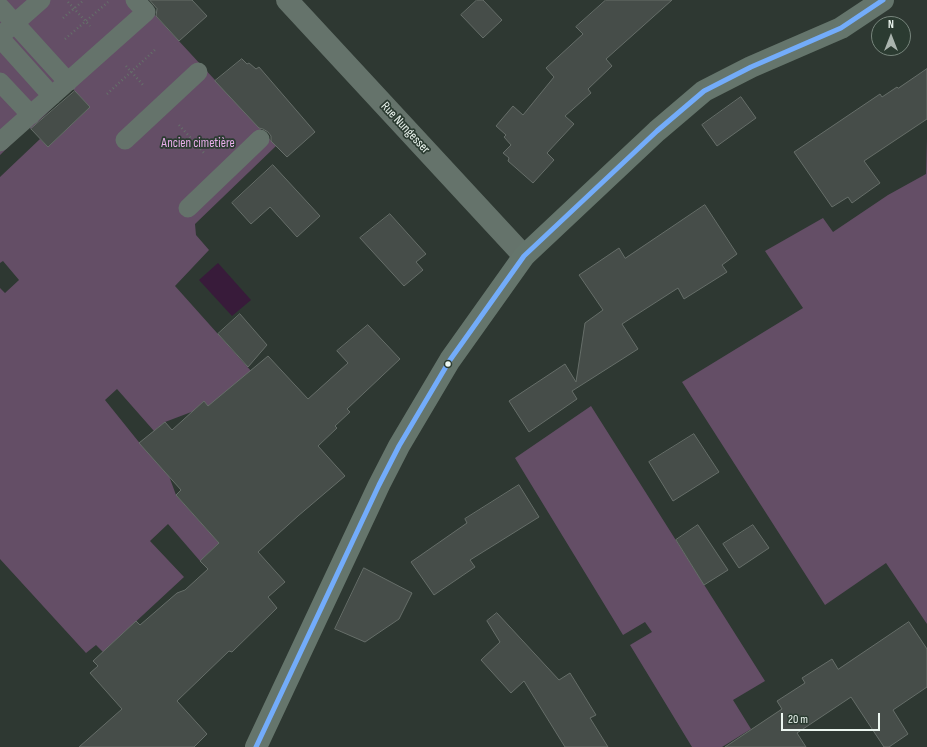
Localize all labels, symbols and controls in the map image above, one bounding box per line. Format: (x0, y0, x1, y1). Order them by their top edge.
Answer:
north arrow (871, 16, 911, 56)
text: N (888, 18, 894, 31)
street label: Rue Nungesser (377, 99, 433, 157)
park label: Ancien cimetière (161, 136, 235, 152)
unlabelled marker (443, 359, 453, 369)
scale bar (783, 705, 882, 731)
text: 20 m (788, 712, 808, 727)

